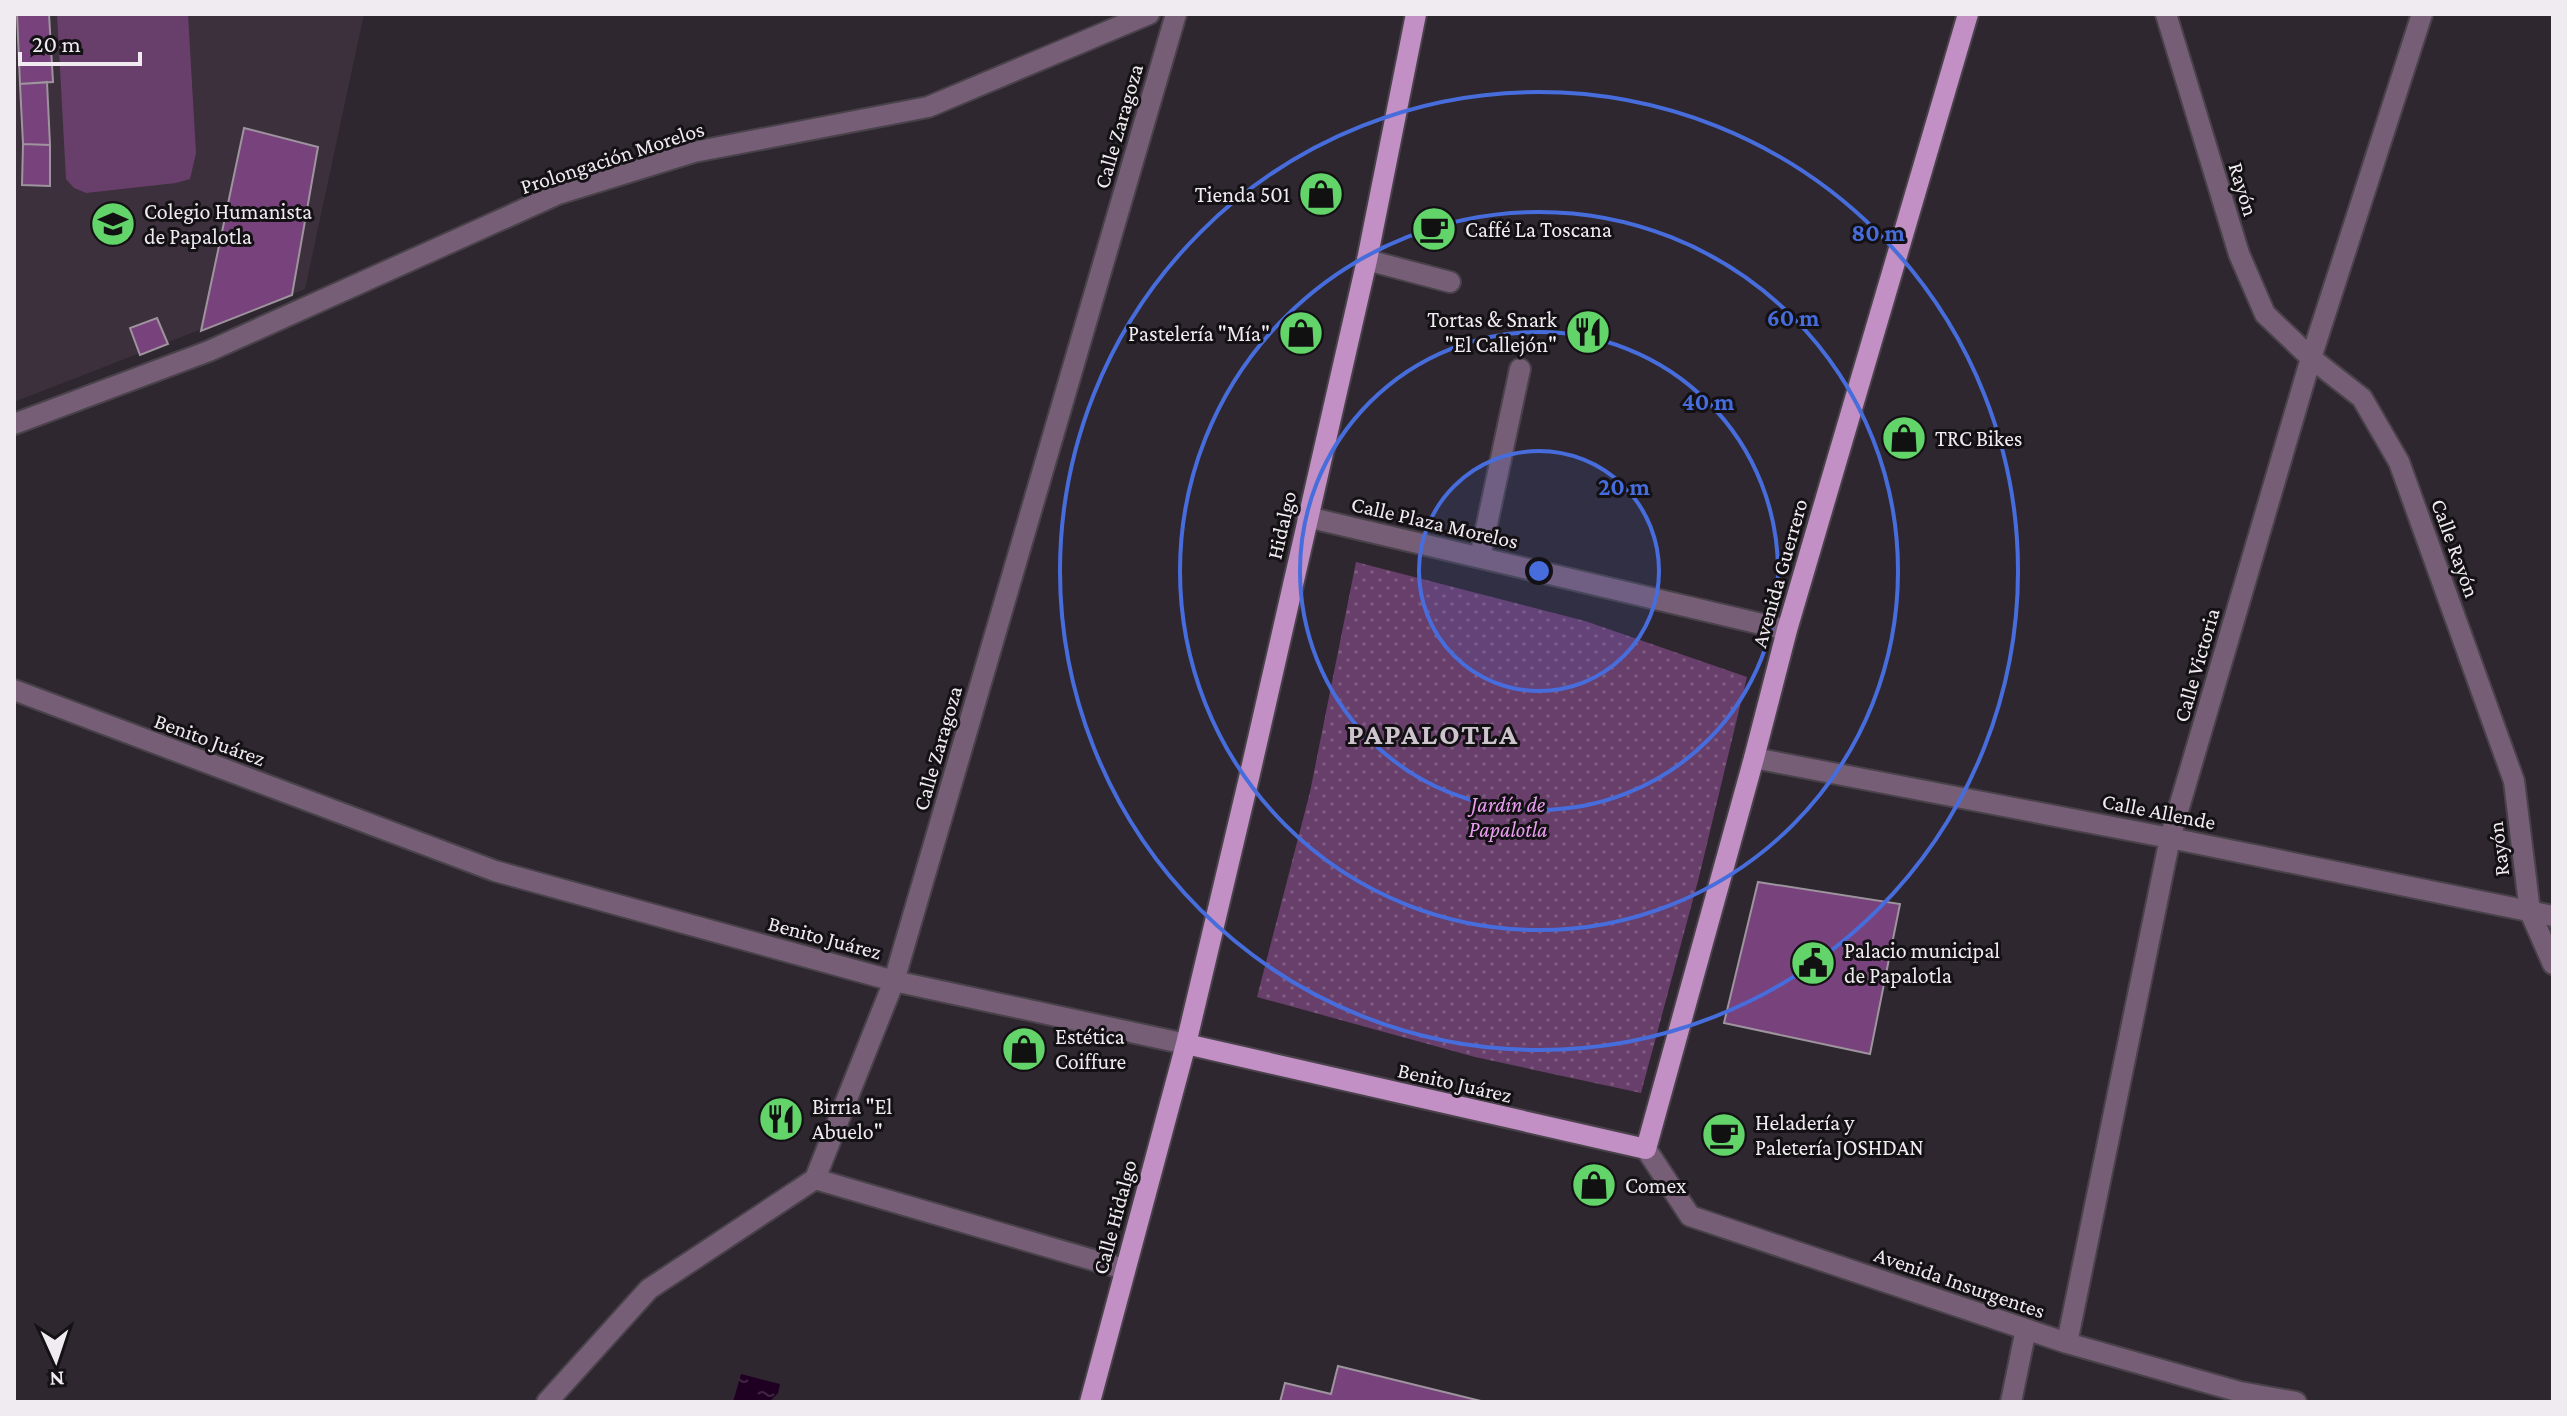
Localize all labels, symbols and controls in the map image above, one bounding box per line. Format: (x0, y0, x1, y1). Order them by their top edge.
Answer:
scale bar (20, 16, 140, 66)
text: 20 m (32, 30, 81, 57)
street label: Calle Zaragoza (1089, 61, 1148, 191)
street label: Prolongación Morelos (517, 116, 707, 199)
street label: Rayón (2224, 159, 2264, 219)
shop icon: Tienda 501 (1297, 170, 1345, 218)
place label: Tienda 501 (1195, 182, 1290, 207)
place label: Colegio Humanista de Papalotla (144, 199, 312, 249)
school or university icon: Colegio Humanista de Papalotla (89, 200, 137, 248)
cafe icon: Caffé La Toscana (1410, 205, 1458, 253)
place label: Caffé La Toscana (1465, 217, 1612, 242)
text: 80 m (1851, 219, 1905, 246)
text: 60 m (1767, 304, 1820, 331)
place label: Tortas & Snark "El Callejón" (1427, 307, 1557, 357)
restaurant icon: Tortas & Snark "El Callejón" (1564, 308, 1612, 356)
shop icon: Pastelería "Mía" (1277, 309, 1325, 357)
place label: Pastelería "Mía" (1128, 321, 1270, 346)
text: 40 m (1682, 388, 1735, 415)
shop icon: TRC Bikes (1880, 414, 1928, 462)
place label: TRC Bikes (1935, 426, 2022, 451)
text: 20 m (1598, 473, 1651, 500)
street label: Hidalgo (1262, 489, 1301, 562)
street label: Calle Plaza Morelos (1349, 491, 1521, 554)
street label: Calle Rayón (2426, 495, 2485, 601)
street label: Avenida Guerrero (1746, 496, 1813, 650)
centre of rings (1525, 557, 1553, 585)
street label: Calle Victoria (2168, 605, 2225, 725)
street label: Calle Zaragoza (908, 683, 967, 813)
street label: Benito Juárez (151, 708, 269, 771)
district label: PAPALOTLA (1347, 717, 1519, 750)
street label: Calle Allende (2100, 788, 2218, 835)
park label: Jardín de Papalotla (1467, 792, 1547, 842)
street label: Rayón (2483, 820, 2514, 878)
street label: Benito Juárez (765, 910, 884, 965)
place label: Palacio municipal de Papalotla (1844, 938, 2000, 988)
public building icon: Palacio municipal de Papalotla (1789, 939, 1837, 987)
place label: Estética Coiffure (1055, 1024, 1126, 1074)
shop icon: Estética Coiffure (1000, 1025, 1048, 1073)
street label: Benito Juárez (1395, 1057, 1514, 1108)
place label: Birria "El Abuelo" (812, 1094, 892, 1144)
restaurant icon: Birria "El Abuelo" (757, 1095, 805, 1143)
place label: Heladería y Paletería JOSHDAN (1755, 1110, 1924, 1160)
cafe icon: Heladería y Paletería JOSHDAN (1700, 1111, 1748, 1159)
street label: Calle Hidalgo (1087, 1157, 1142, 1277)
shop icon: Comex (1570, 1161, 1618, 1209)
place label: Comex (1625, 1173, 1686, 1198)
street label: Avenida Insurgentes (1871, 1242, 2048, 1323)
north arrow (16, 1320, 96, 1400)
text: N (49, 1367, 65, 1392)

